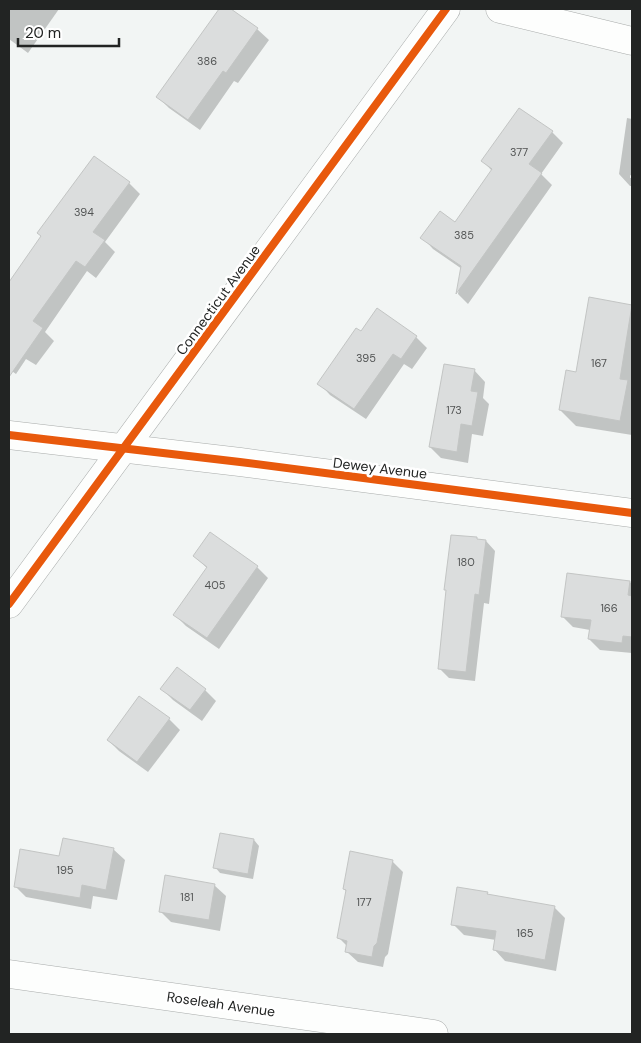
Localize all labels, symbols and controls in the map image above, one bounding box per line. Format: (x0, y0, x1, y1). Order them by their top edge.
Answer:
scale bar (18, 15, 119, 47)
text: 20 m (25, 23, 61, 43)
house number: 386 (197, 54, 217, 68)
house number: 377 (510, 145, 528, 159)
house number: 394 (74, 205, 94, 219)
house number: 385 (454, 228, 474, 242)
street label: Connecticut Avenue (172, 241, 264, 359)
house number: 395 (356, 351, 376, 365)
house number: 167 (591, 356, 607, 370)
house number: 173 (446, 403, 462, 417)
street label: Dewey Avenue (332, 453, 428, 483)
house number: 180 (457, 555, 475, 569)
house number: 405 (205, 578, 226, 592)
house number: 166 (600, 601, 618, 615)
house number: 195 (56, 863, 74, 877)
house number: 181 (180, 890, 194, 904)
house number: 177 (356, 895, 372, 909)
house number: 165 (517, 926, 534, 940)
street label: Roseleah Avenue (166, 987, 276, 1021)

